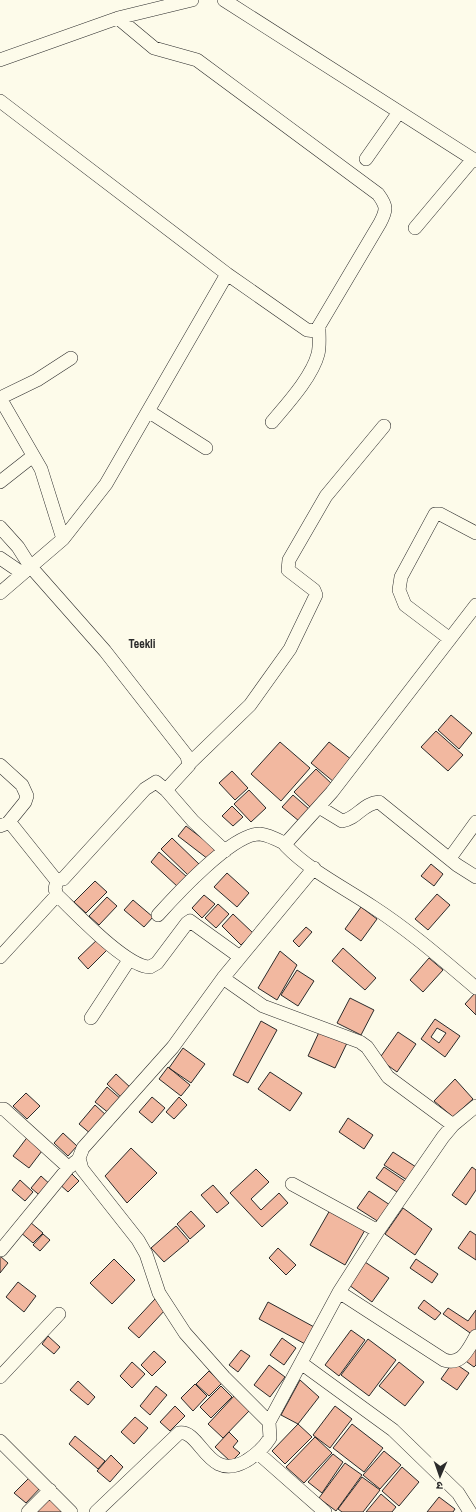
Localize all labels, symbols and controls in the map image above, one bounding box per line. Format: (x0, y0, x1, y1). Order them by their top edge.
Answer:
district label: Teekli (128, 636, 156, 652)
north arrow (420, 1456, 460, 1496)
text: उ (436, 1479, 443, 1493)

